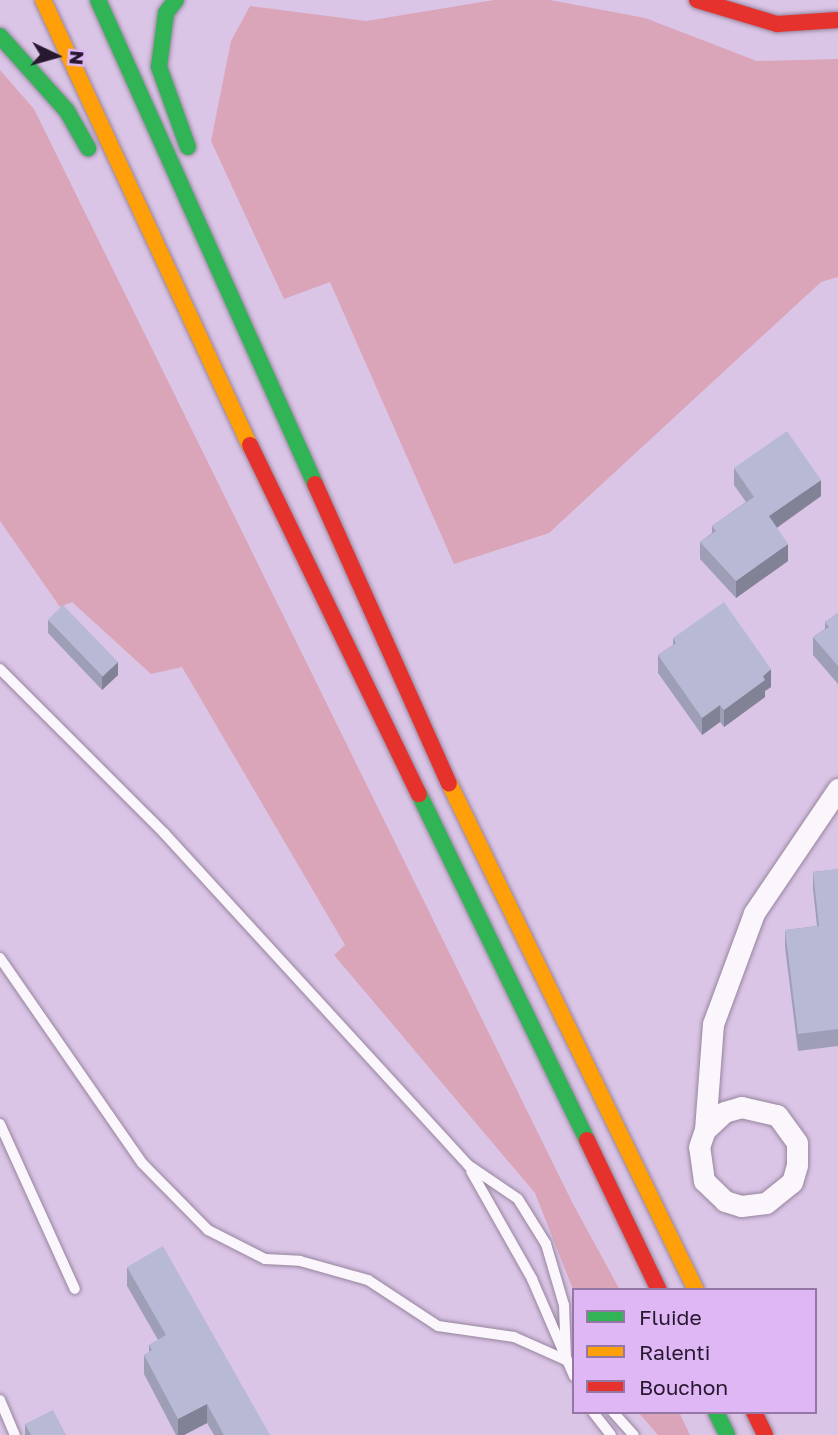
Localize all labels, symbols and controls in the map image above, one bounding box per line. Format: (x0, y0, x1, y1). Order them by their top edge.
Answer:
north arrow (21, 21, 91, 91)
text: N (65, 50, 90, 66)
legend (572, 1288, 817, 1414)
text: Fluide (639, 1304, 702, 1330)
text: Ralenti (639, 1339, 710, 1365)
text: Bouchon (639, 1374, 728, 1400)

